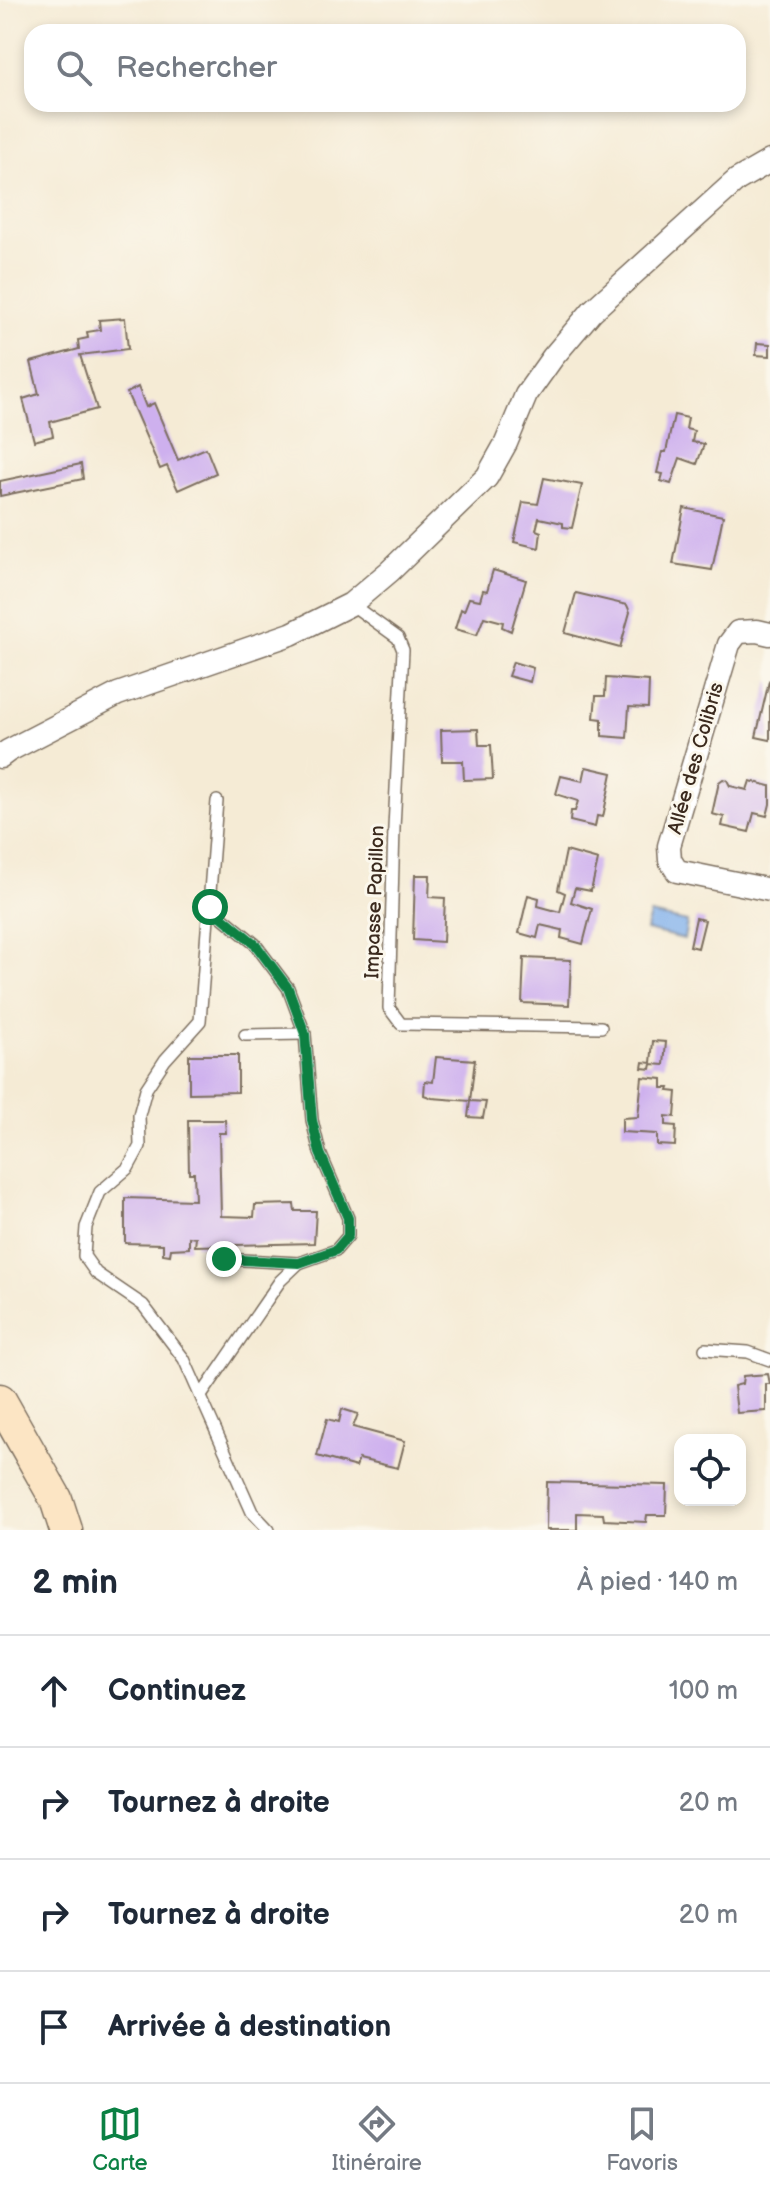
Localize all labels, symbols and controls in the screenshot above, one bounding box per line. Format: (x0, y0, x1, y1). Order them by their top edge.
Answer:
search box (24, 24, 746, 112)
icon: search (52, 46, 96, 90)
text: Rechercher (116, 50, 277, 86)
street label: Allée des Colibris (663, 680, 729, 837)
street label: Impasse Papillon (360, 825, 390, 979)
route start (192, 889, 228, 925)
route end (206, 1241, 242, 1277)
map controls (674, 1434, 746, 1506)
button: locate (674, 1434, 746, 1506)
text: 2 min (32, 1562, 118, 1603)
text: À pied · 140 m (577, 1567, 738, 1598)
icon: ahead (32, 1669, 76, 1713)
text: Continuez (108, 1673, 246, 1709)
text: 100 m (669, 1676, 738, 1707)
icon: right (32, 1781, 76, 1825)
text: Tournez à droite (108, 1785, 330, 1821)
text: 20 m (679, 1788, 738, 1819)
icon: right (32, 1893, 76, 1937)
text: Tournez à droite (108, 1897, 330, 1933)
text: 20 m (679, 1900, 738, 1931)
icon: arrive (32, 2005, 76, 2049)
text: Arrivée à destination (108, 2009, 391, 2045)
tab: Carte (92, 2102, 148, 2177)
tab: Itinéraire (332, 2102, 422, 2177)
tab: Favoris (606, 2102, 678, 2177)

